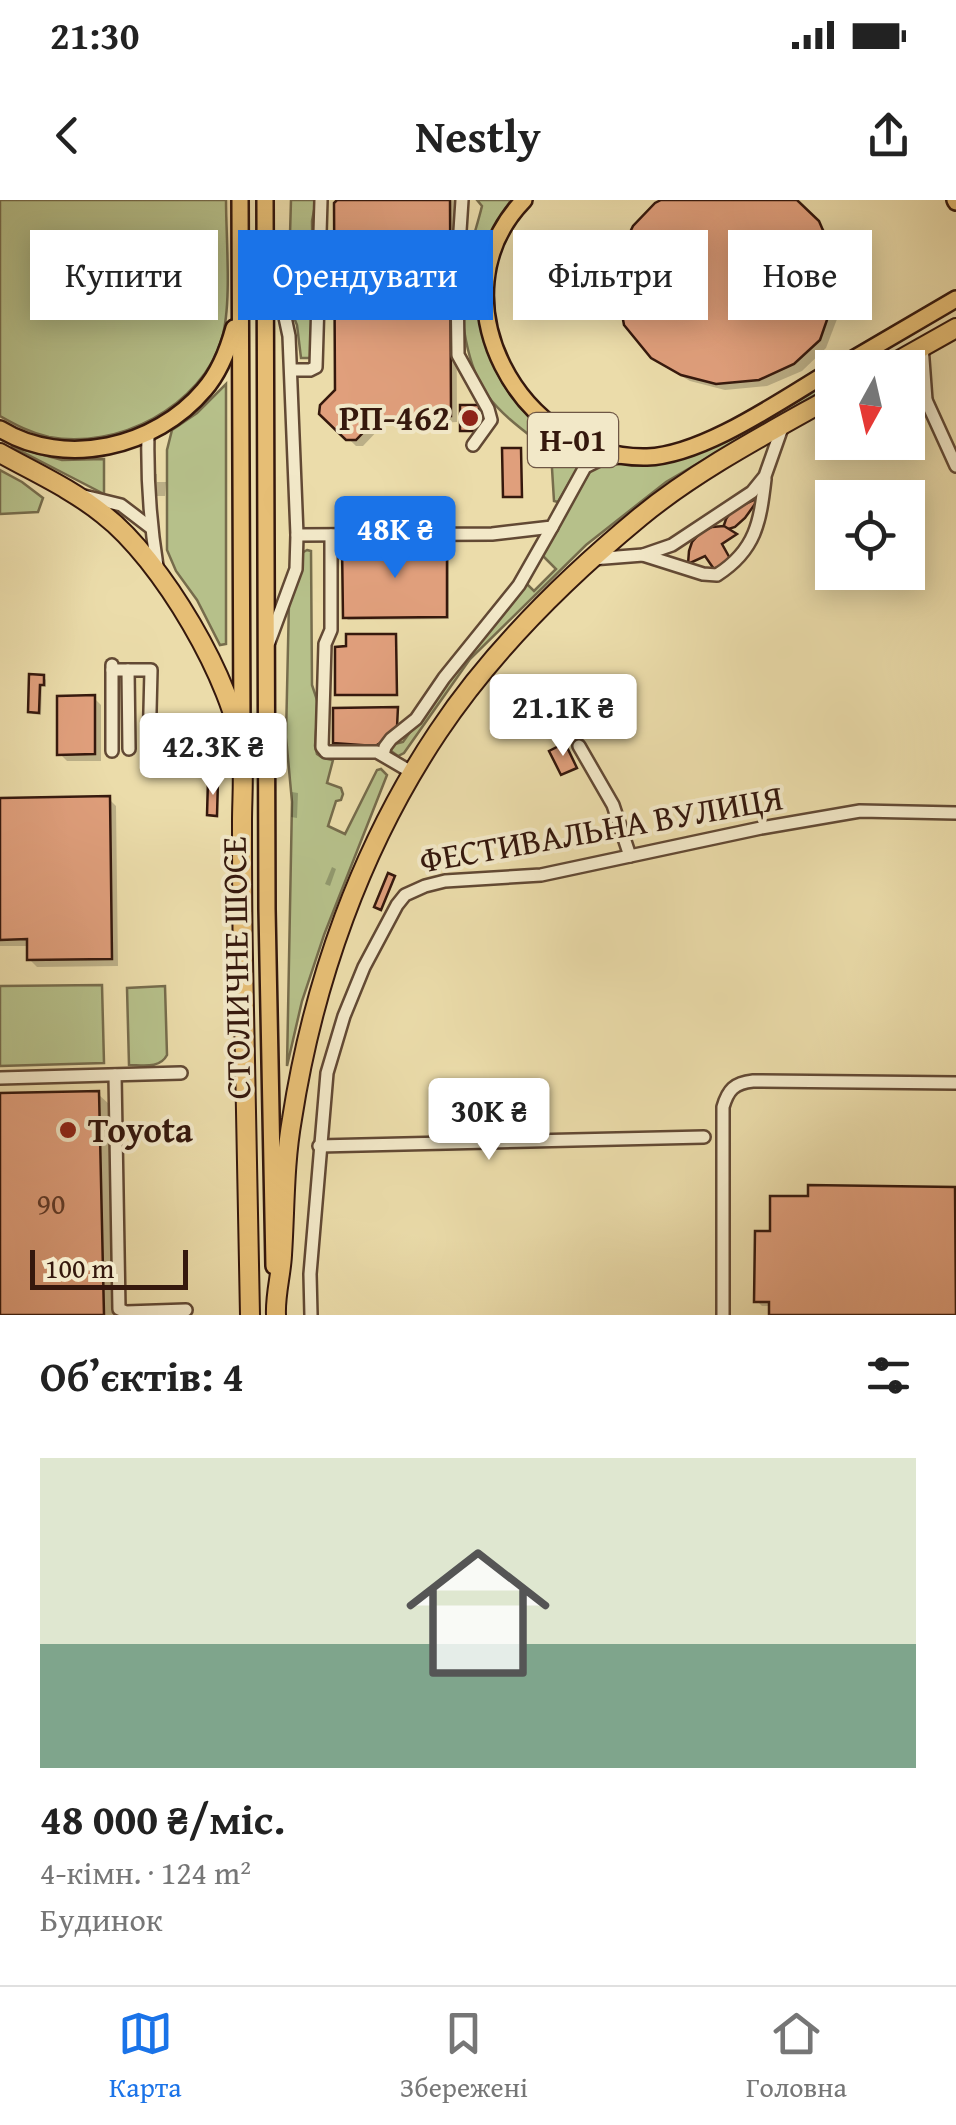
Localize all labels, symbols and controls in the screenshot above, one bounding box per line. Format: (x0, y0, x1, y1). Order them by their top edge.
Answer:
text: 21:30 (50, 7, 140, 63)
text: Nestly (415, 103, 541, 168)
icon: back (40, 108, 95, 163)
icon: share (861, 108, 916, 163)
chip: Купити (30, 230, 218, 320)
chip: Орендувати (238, 230, 493, 320)
chip: Фільтри (513, 230, 708, 320)
chip: Нове (728, 230, 872, 320)
north arrow (815, 350, 925, 460)
map controls (815, 350, 925, 590)
place label: РП-462 (339, 392, 450, 443)
marker: РП-462 (459, 407, 481, 429)
road number: Н-01 (528, 413, 618, 467)
button: locate (815, 480, 925, 590)
pin: 48K ₴ (325, 496, 465, 581)
text: 48K ₴ (357, 505, 434, 552)
pin: 21.1K ₴ (471, 674, 655, 759)
text: 21.1K ₴ (512, 683, 614, 730)
pin: 42.3K ₴ (121, 713, 305, 798)
text: 42.3K ₴ (162, 722, 264, 769)
street label: ФЕСТИВАЛЬНА ВУЛИЦЯ (415, 771, 786, 886)
street label: СТОЛИЧНЕ ШОСЕ (208, 836, 263, 1100)
pin: 30K ₴ (419, 1078, 559, 1163)
text: 30K ₴ (451, 1087, 528, 1134)
place label: Toyota (88, 1104, 193, 1155)
marker: Toyota (57, 1119, 79, 1141)
house number: 90 (37, 1181, 65, 1225)
scale bar (30, 1245, 188, 1290)
text: 100 m (45, 1247, 114, 1288)
text: Об’єктів: 4 (40, 1345, 244, 1406)
icon: filters (861, 1348, 916, 1403)
icon: home (388, 1523, 568, 1703)
text: 48 000 ₴/міс. (40, 1788, 285, 1849)
text: 4-кімн. · 124 m² (40, 1849, 251, 1896)
text: Будинок (40, 1896, 163, 1943)
tab: Карта (109, 2006, 182, 2107)
tab: Збережені (400, 2006, 528, 2107)
tab: Головна (746, 2006, 847, 2107)

